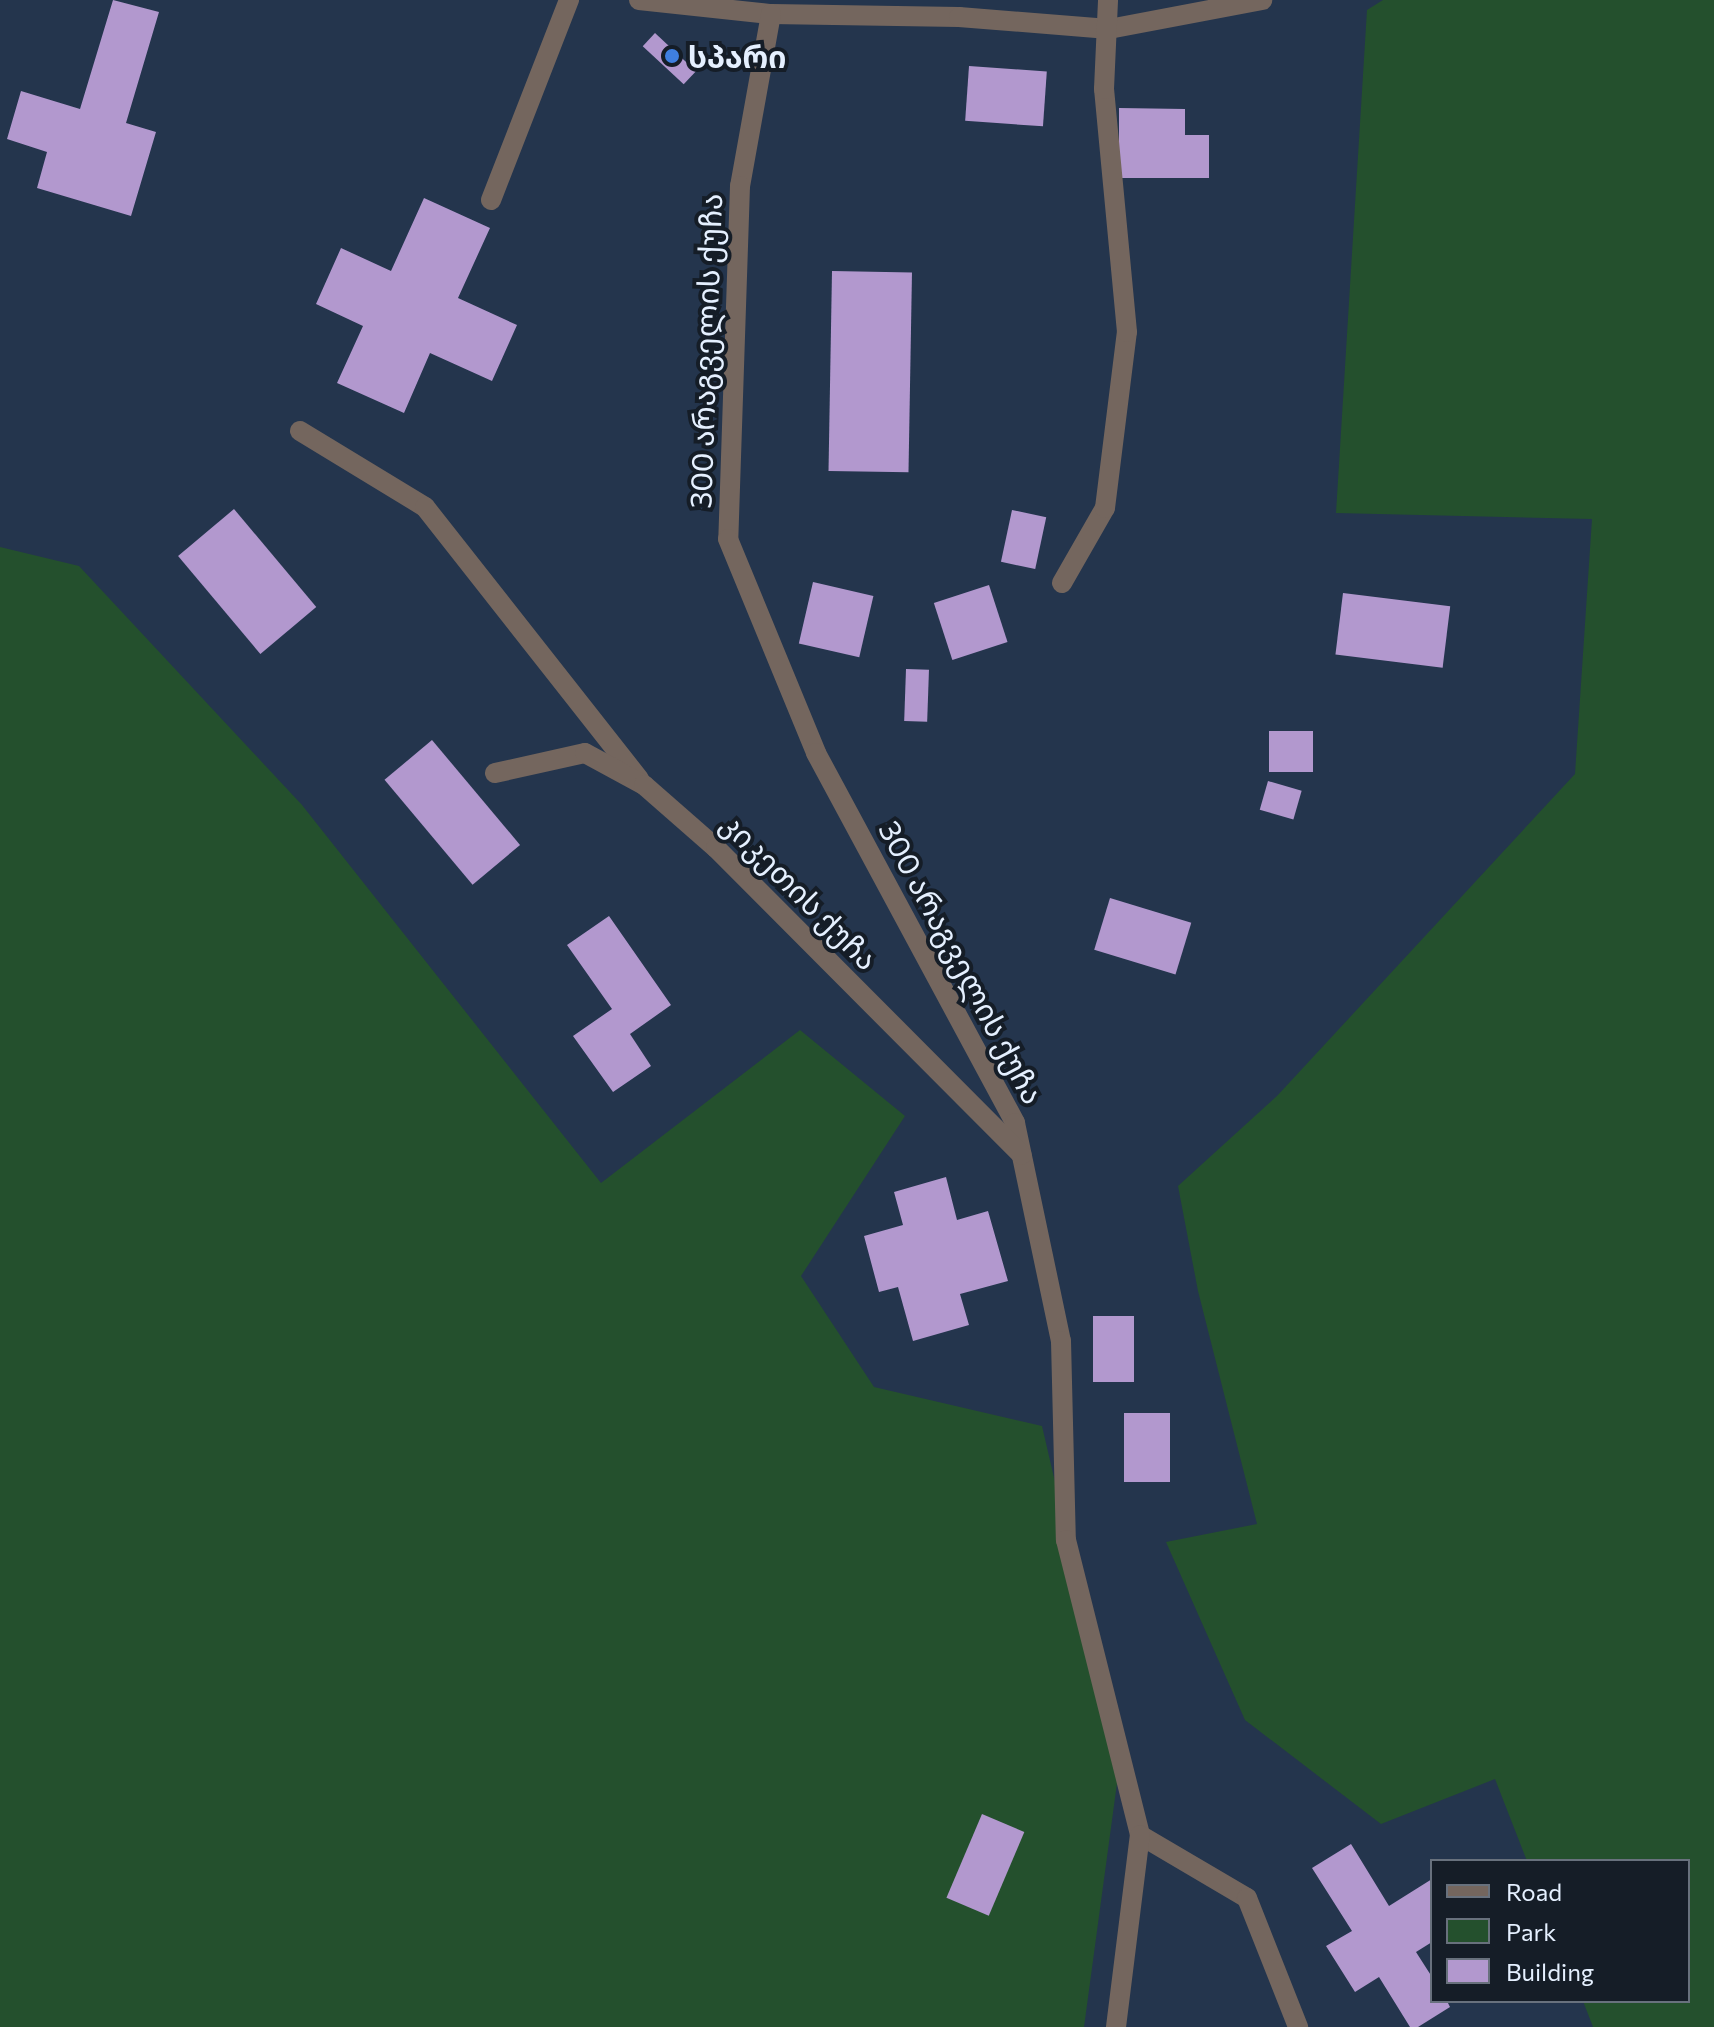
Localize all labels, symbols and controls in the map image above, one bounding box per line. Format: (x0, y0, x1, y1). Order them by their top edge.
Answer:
place label: სპარი (688, 38, 786, 74)
marker: სპარი (663, 47, 681, 65)
street label: 300 არაგველის ქუჩა (682, 193, 728, 509)
street label: კიკეთის ქუჩა (714, 805, 886, 977)
street label: 300 არაგველის ქუჩა (872, 814, 1052, 1110)
legend (1430, 1859, 1690, 2003)
text: Road (1506, 1877, 1562, 1906)
text: Park (1506, 1917, 1556, 1946)
text: Building (1506, 1957, 1594, 1986)

